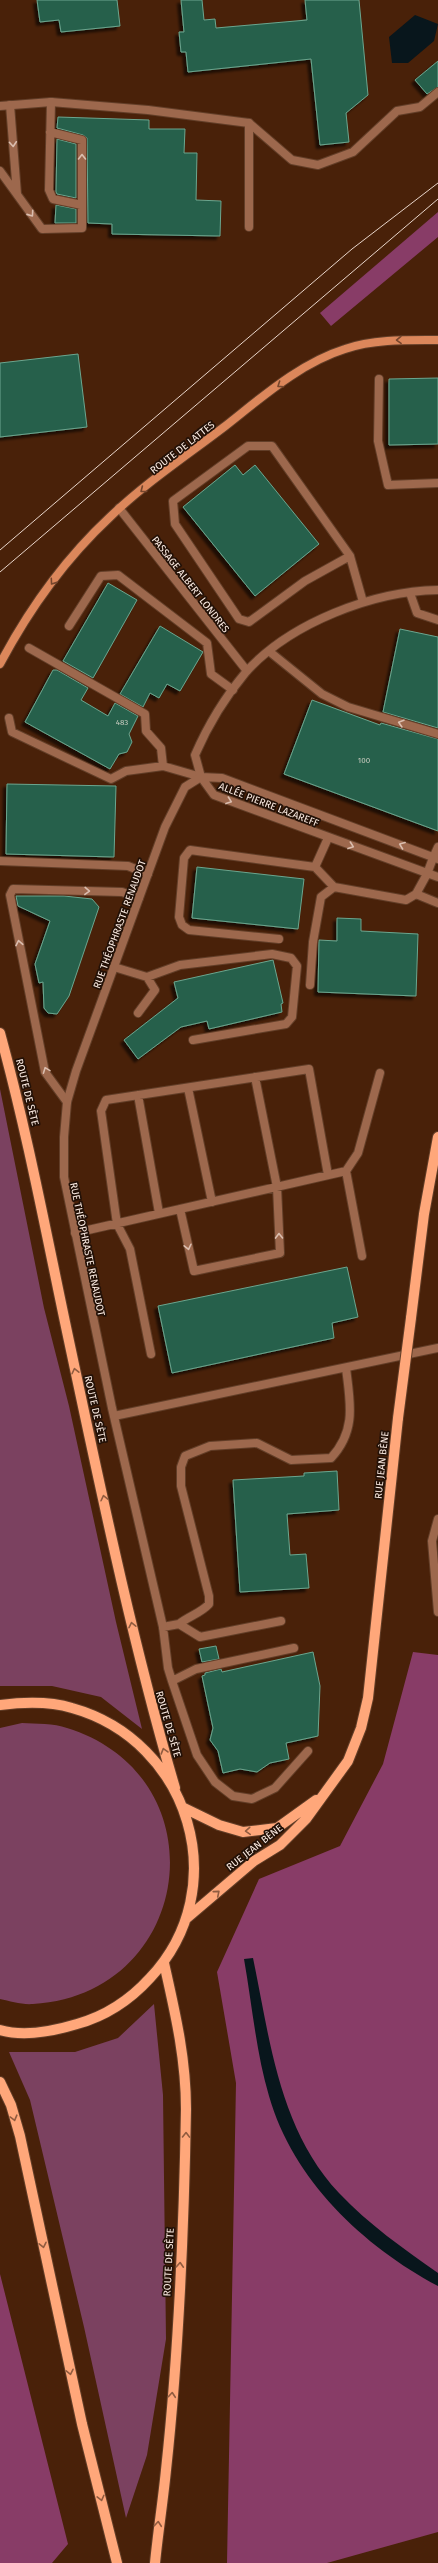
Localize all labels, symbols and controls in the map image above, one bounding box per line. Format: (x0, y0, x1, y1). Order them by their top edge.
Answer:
one-way arrow (9, 141, 18, 147)
one-way arrow (78, 154, 86, 160)
one-way arrow (26, 210, 34, 217)
one-way arrow (396, 336, 402, 344)
one-way arrow (277, 380, 284, 387)
street label: ROUTE DE LATTES (148, 419, 218, 477)
one-way arrow (141, 485, 148, 492)
street label: PASSAGE ALBERT LONDRES (149, 534, 232, 636)
one-way arrow (51, 578, 58, 585)
house number: 483 (116, 718, 128, 727)
one-way arrow (397, 719, 404, 728)
house number: 100 (358, 756, 371, 765)
street label: ALLÉE PIERRE LAZAREFF (217, 778, 321, 830)
one-way arrow (226, 797, 233, 805)
one-way arrow (348, 841, 355, 850)
one-way arrow (398, 842, 405, 850)
street label: RUE THÉOPHRASTE RENAUDOT (89, 857, 149, 990)
one-way arrow (84, 887, 90, 895)
one-way arrow (16, 940, 24, 946)
street label: ROUTE DE SÈTE (13, 1057, 43, 1127)
one-way arrow (42, 1066, 50, 1073)
street label: RUE THÉOPHRASTE RENAUDOT (67, 1181, 109, 1318)
one-way arrow (275, 1233, 283, 1239)
one-way arrow (184, 1244, 192, 1250)
one-way arrow (72, 1368, 80, 1374)
street label: ROUTE DE SÈTE (81, 1374, 111, 1444)
street label: RUE JEAN BÈNE (370, 1431, 392, 1499)
one-way arrow (100, 1495, 108, 1501)
one-way arrow (128, 1622, 136, 1628)
street label: ROUTE DE SÈTE (153, 1689, 185, 1759)
one-way arrow (160, 1747, 169, 1754)
street label: RUE JEAN BÈNE (223, 1821, 285, 1873)
one-way arrow (245, 1826, 251, 1835)
one-way arrow (212, 1890, 219, 1897)
one-way arrow (10, 2115, 18, 2121)
one-way arrow (182, 2132, 190, 2138)
street label: ROUTE DE SÈTE (159, 2227, 177, 2297)
one-way arrow (38, 2242, 46, 2248)
one-way arrow (176, 2262, 185, 2268)
one-way arrow (66, 2369, 74, 2375)
one-way arrow (168, 2392, 177, 2398)
one-way arrow (96, 2495, 104, 2502)
one-way arrow (154, 2521, 163, 2527)

